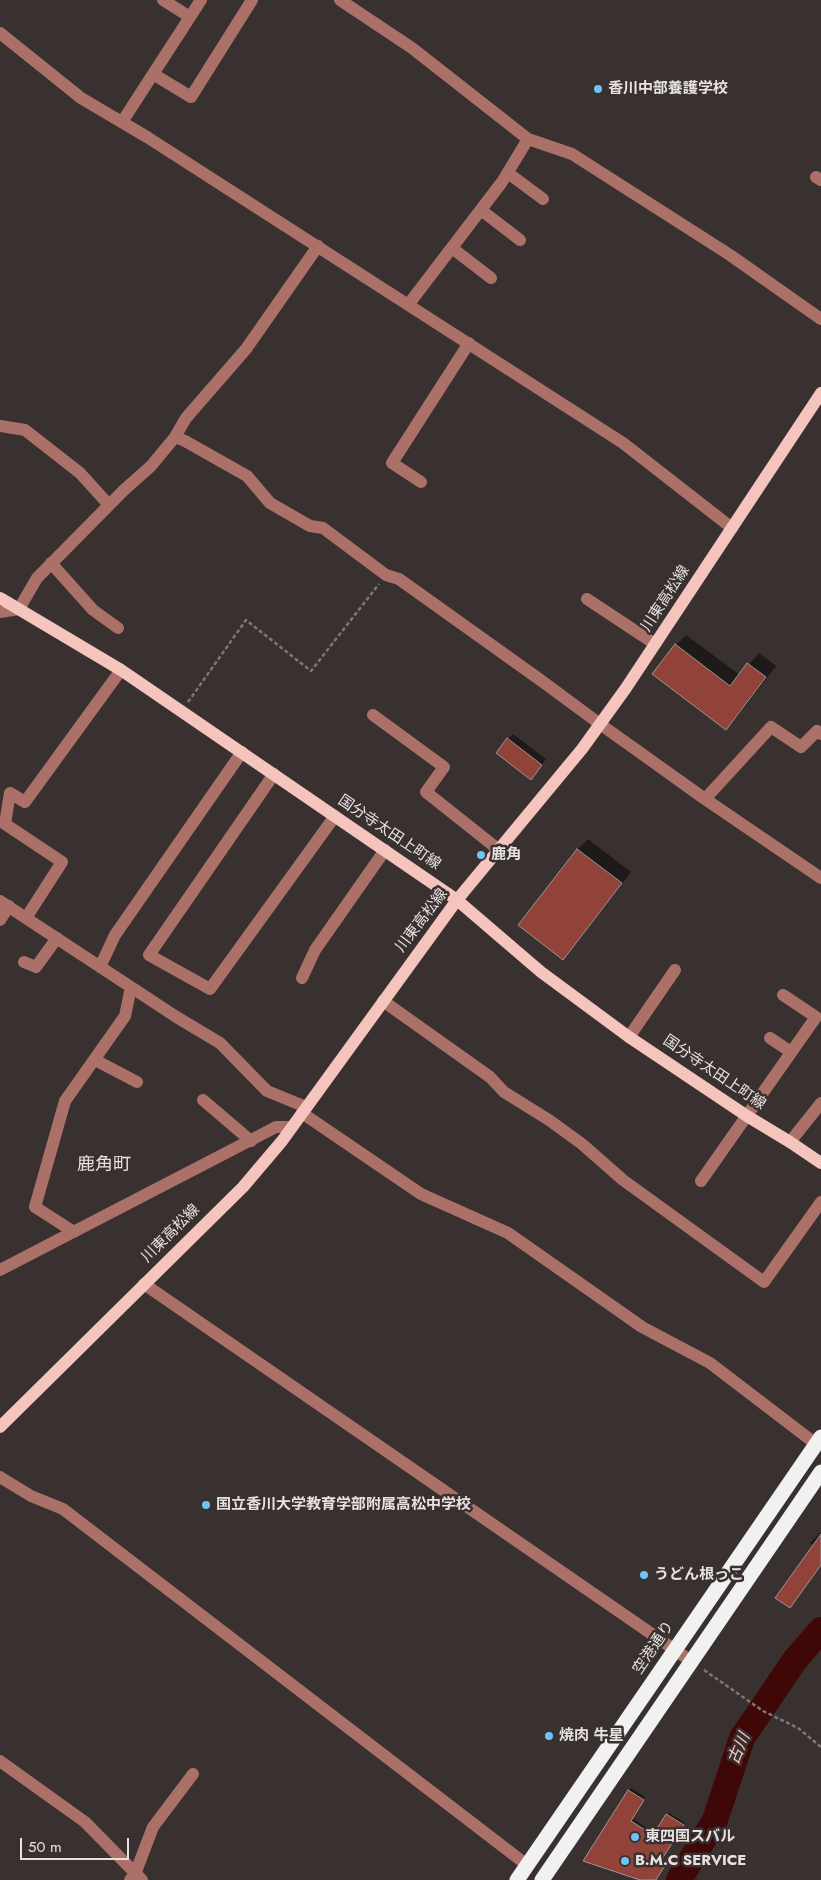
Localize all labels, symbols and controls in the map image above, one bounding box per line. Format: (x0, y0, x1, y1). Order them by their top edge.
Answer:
place label: 香川中部養護学校 (608, 80, 728, 98)
marker: 香川中部養護学校 (592, 83, 604, 95)
street label: 川東高松線 (638, 563, 694, 635)
street label: 国分寺太田上町線 (334, 792, 444, 874)
place label: 鹿角 (491, 846, 521, 864)
marker: 鹿角 (475, 849, 487, 861)
street label: 川東高松線 (392, 886, 452, 956)
street label: 国分寺太田上町線 (659, 1032, 769, 1114)
district label: 鹿角町 (77, 1155, 131, 1177)
street label: 川東高松線 (138, 1201, 204, 1267)
place label: 国立香川大学教育学部附属高松中学校 (216, 1496, 471, 1514)
marker: 国立香川大学教育学部附属高松中学校 (200, 1499, 212, 1511)
place label: うどん根っこ (654, 1566, 744, 1584)
marker: うどん根っこ (638, 1569, 650, 1581)
street label: 空港通り (630, 1618, 678, 1678)
place label: 焼肉 牛星 (559, 1727, 623, 1745)
marker: 焼肉 牛星 (543, 1730, 555, 1742)
water label: 古川 (725, 1731, 755, 1767)
scale bar (22, 1828, 131, 1860)
place label: 東四国スバル (645, 1828, 735, 1846)
marker: 東四国スバル (629, 1831, 641, 1843)
text: 50 m (28, 1836, 62, 1858)
place label: B.M.C SERVICE (635, 1852, 746, 1870)
marker: B.M.C SERVICE (619, 1855, 631, 1867)

